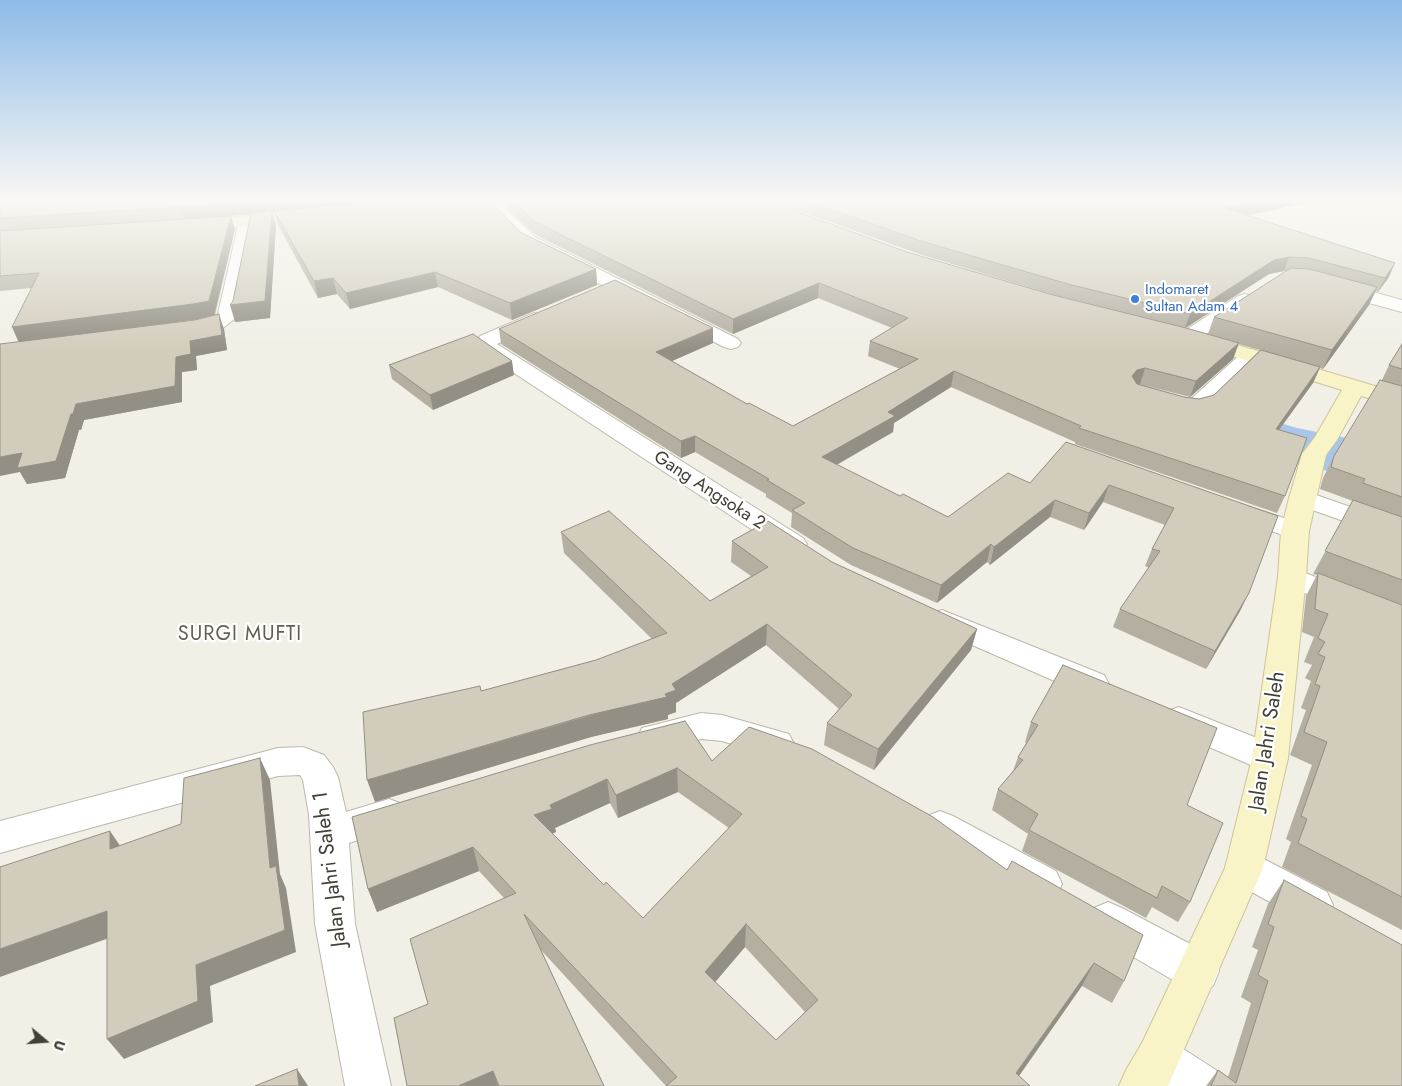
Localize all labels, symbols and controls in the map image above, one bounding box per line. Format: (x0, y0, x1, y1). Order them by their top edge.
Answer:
place label: Indomaret Sultan Adam 4 (1145, 281, 1238, 316)
marker: Indomaret Sultan Adam 4 (1129, 293, 1141, 305)
street label: Gang Angsoka 2 (649, 447, 769, 535)
district label: SURGI MUFTI (176, 623, 304, 647)
street label: Jalan Jahri Saleh (1245, 669, 1291, 813)
street label: Jalan Jahri Saleh 1 (309, 790, 353, 948)
north arrow (20, 1016, 70, 1066)
text: U (48, 1038, 70, 1053)

